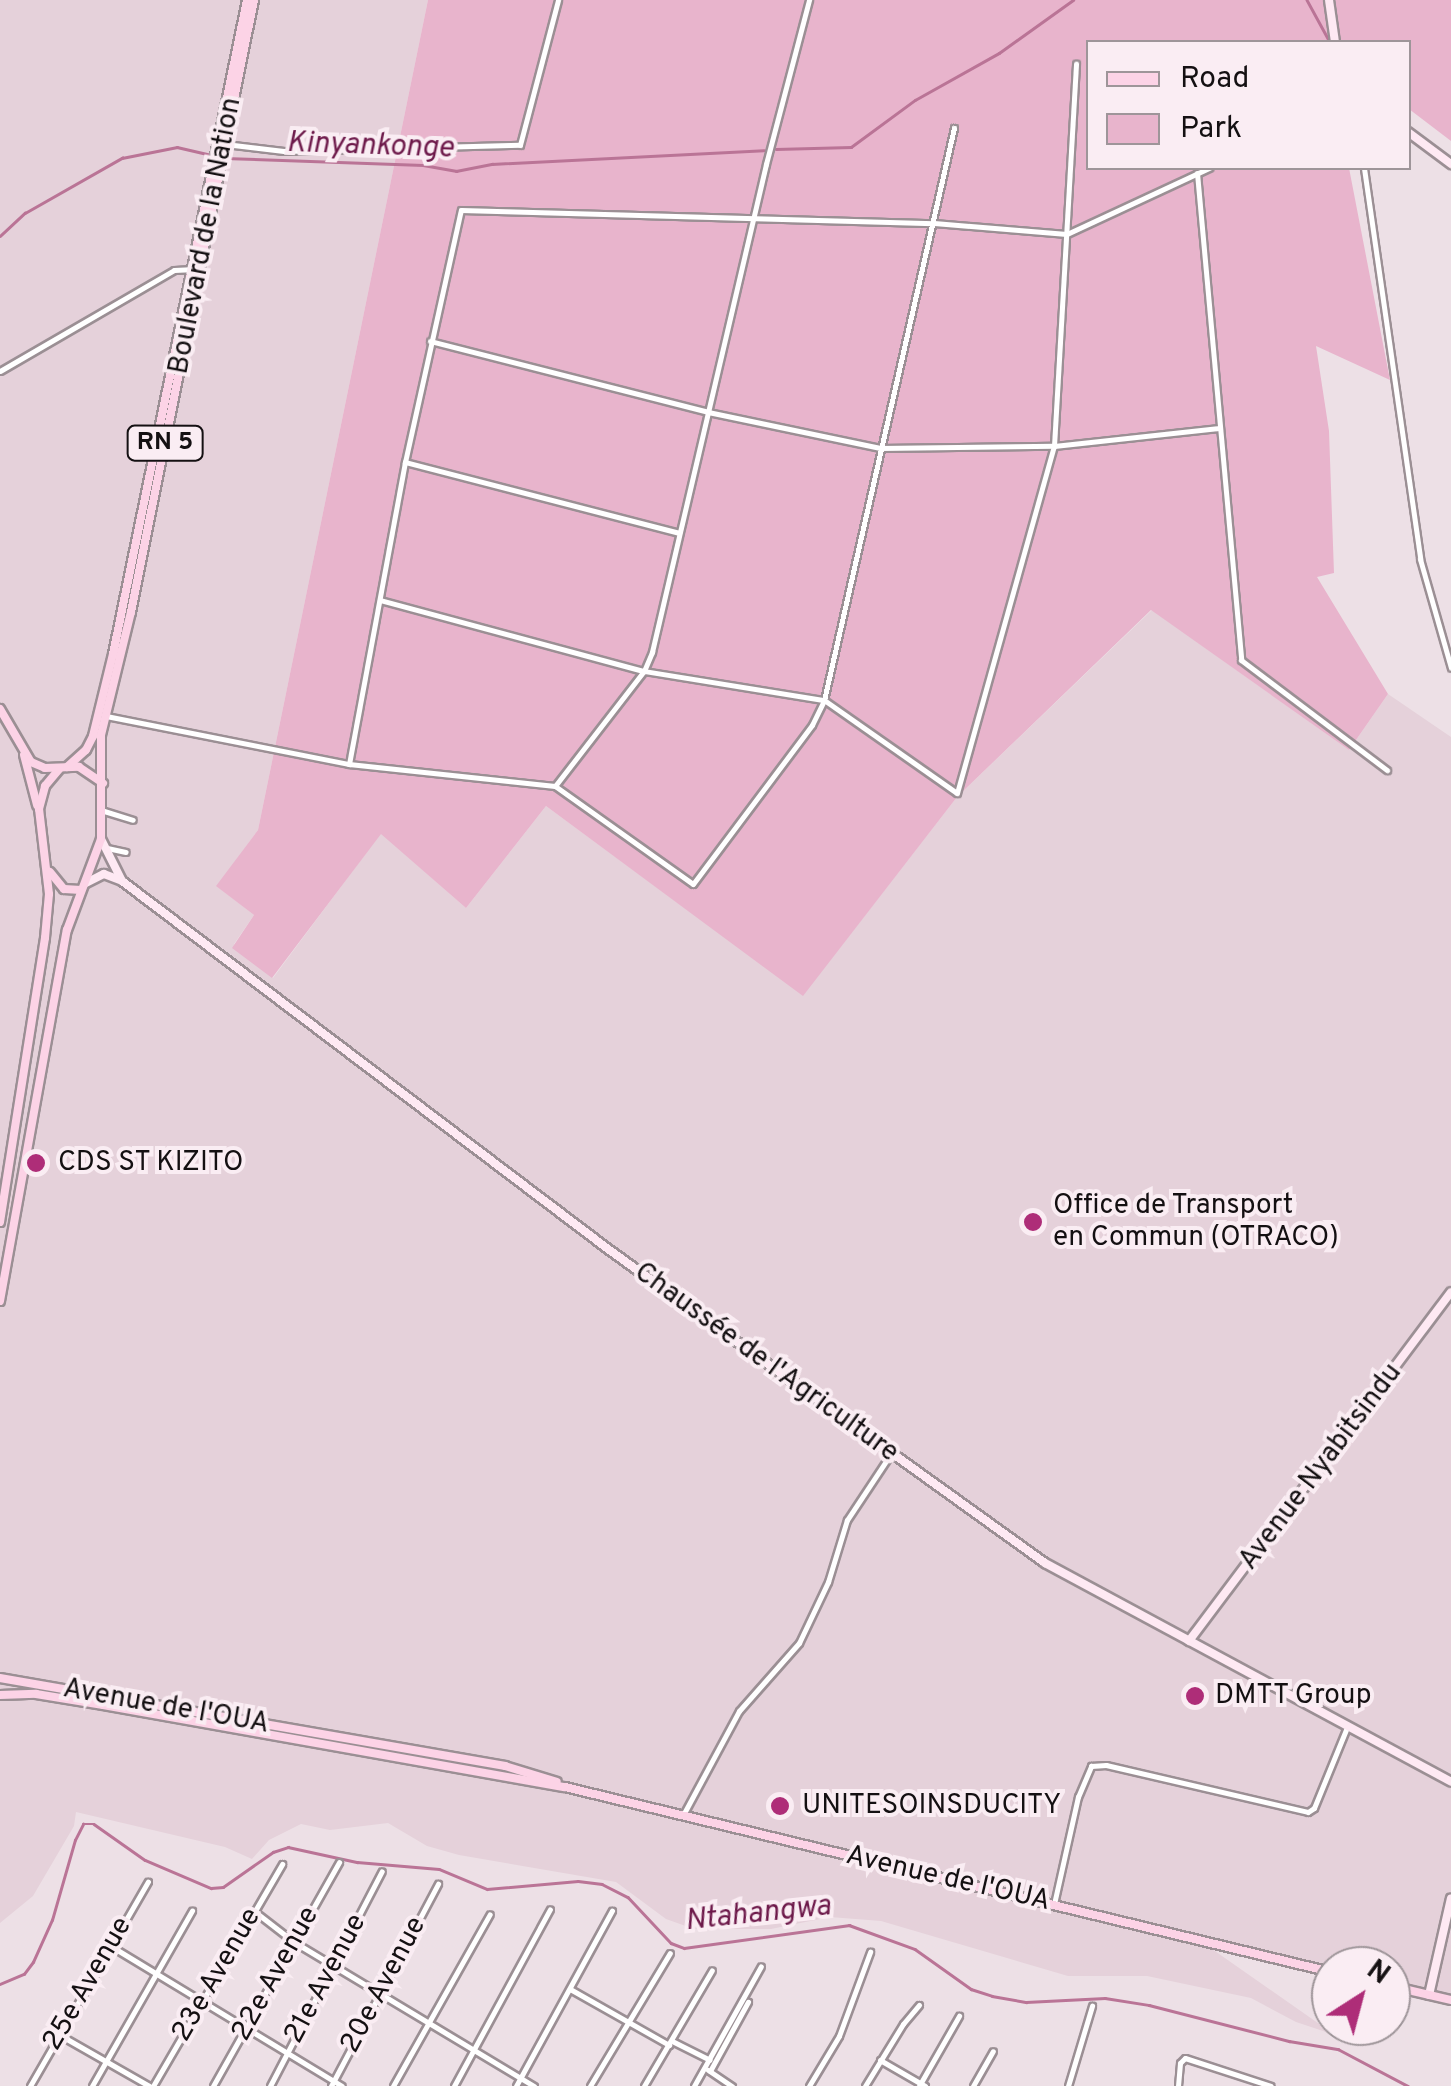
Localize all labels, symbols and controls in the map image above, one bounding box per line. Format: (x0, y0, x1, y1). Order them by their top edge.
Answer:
legend (1086, 40, 1411, 170)
text: Road (1180, 61, 1249, 98)
street label: Boulevard de la Nation (163, 95, 249, 377)
text: Park (1180, 111, 1242, 148)
water label: Kinyankonge (286, 126, 454, 168)
road number: RN 5 (125, 423, 205, 463)
place label: CDS ST KIZITO (58, 1146, 244, 1180)
marker: CDS ST KIZITO (23, 1150, 49, 1176)
place label: Office de Transport en Commun (OTRACO) (1053, 1189, 1339, 1255)
marker: Office de Transport en Commun (OTRACO) (1022, 1211, 1044, 1233)
street label: Chaussée de l'Agriculture (627, 1256, 905, 1470)
street label: Avenue Nyabitsindu (1232, 1357, 1410, 1577)
street label: Avenue de l'OUA (60, 1672, 272, 1742)
place label: DMTT Group (1215, 1679, 1373, 1713)
marker: DMTT Group (1184, 1685, 1206, 1707)
place label: UNITESOINSDUCITY (802, 1789, 1061, 1823)
marker: UNITESOINSDUCITY (767, 1793, 793, 1819)
street label: Avenue de l'OUA (843, 1839, 1053, 1919)
water label: Ntahangwa (683, 1889, 833, 1941)
street label: 22e Avenue (225, 1900, 327, 2048)
street label: 23e Avenue (165, 1902, 269, 2048)
street label: 21e Avenue (278, 1908, 374, 2050)
street label: 25e Avenue (36, 1911, 140, 2057)
street label: 20e Avenue (334, 1911, 434, 2059)
north arrow (1311, 1946, 1411, 2046)
text: N (1359, 1953, 1396, 1994)

